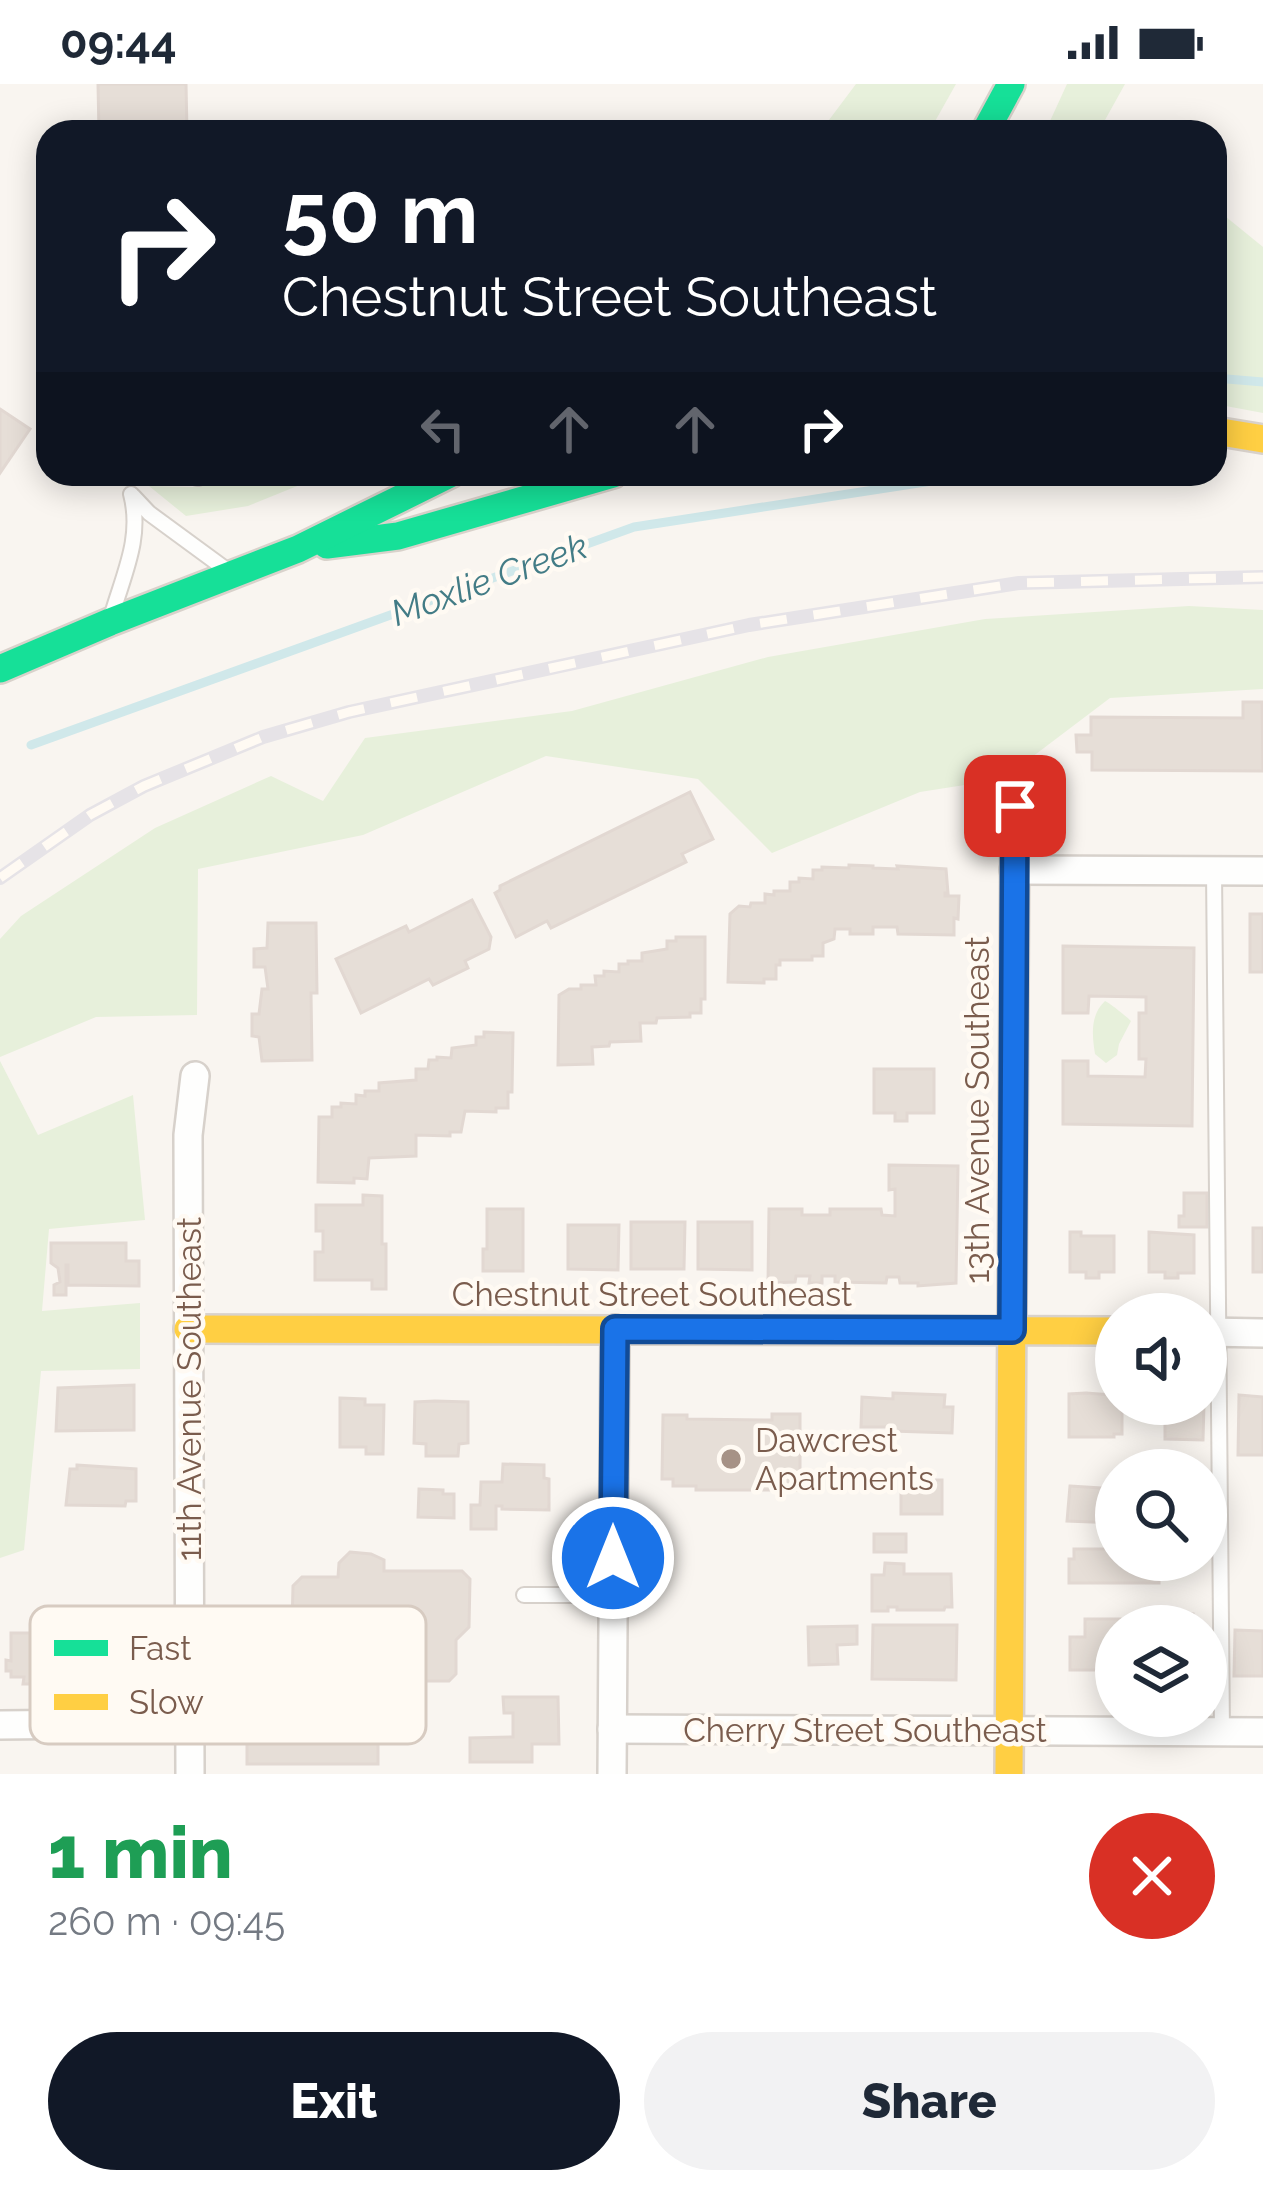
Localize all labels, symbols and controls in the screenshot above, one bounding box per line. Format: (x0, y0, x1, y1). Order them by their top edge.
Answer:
text: 09:44 (60, 16, 177, 69)
text: 50 m (282, 164, 478, 263)
icon: right (84, 168, 240, 324)
text: Chestnut Street Southeast (282, 265, 937, 329)
icon: left (410, 396, 476, 462)
icon: ahead (536, 396, 602, 462)
icon: ahead (662, 396, 728, 462)
icon: right (788, 396, 854, 462)
water label: Moxlie Creek (385, 524, 593, 634)
pin (964, 755, 1066, 857)
icon: arrive (982, 773, 1048, 839)
street label: 13th Avenue Southeast (958, 936, 997, 1284)
street label: 11th Avenue Southeast (170, 1217, 209, 1561)
street label: Chestnut Street Southeast (452, 1275, 852, 1314)
map controls (1095, 1293, 1227, 1737)
button: sound (1095, 1293, 1227, 1425)
place label: Dawcrest Apartments (755, 1421, 934, 1498)
marker: Dawcrest Apartments (718, 1446, 744, 1472)
button: search (1095, 1449, 1227, 1581)
position arrow (550, 1495, 676, 1621)
button: layers (1095, 1605, 1227, 1737)
legend (30, 1606, 426, 1744)
text: Fast (129, 1629, 191, 1668)
text: Slow (129, 1683, 204, 1722)
street label: Cherry Street Southeast (683, 1711, 1047, 1750)
text: 1 min (48, 1810, 233, 1895)
button: close (1089, 1813, 1215, 1939)
text: 260 m · 09:45 (48, 1898, 285, 1944)
button: Exit (48, 2032, 620, 2170)
button: Share (644, 2032, 1215, 2170)

